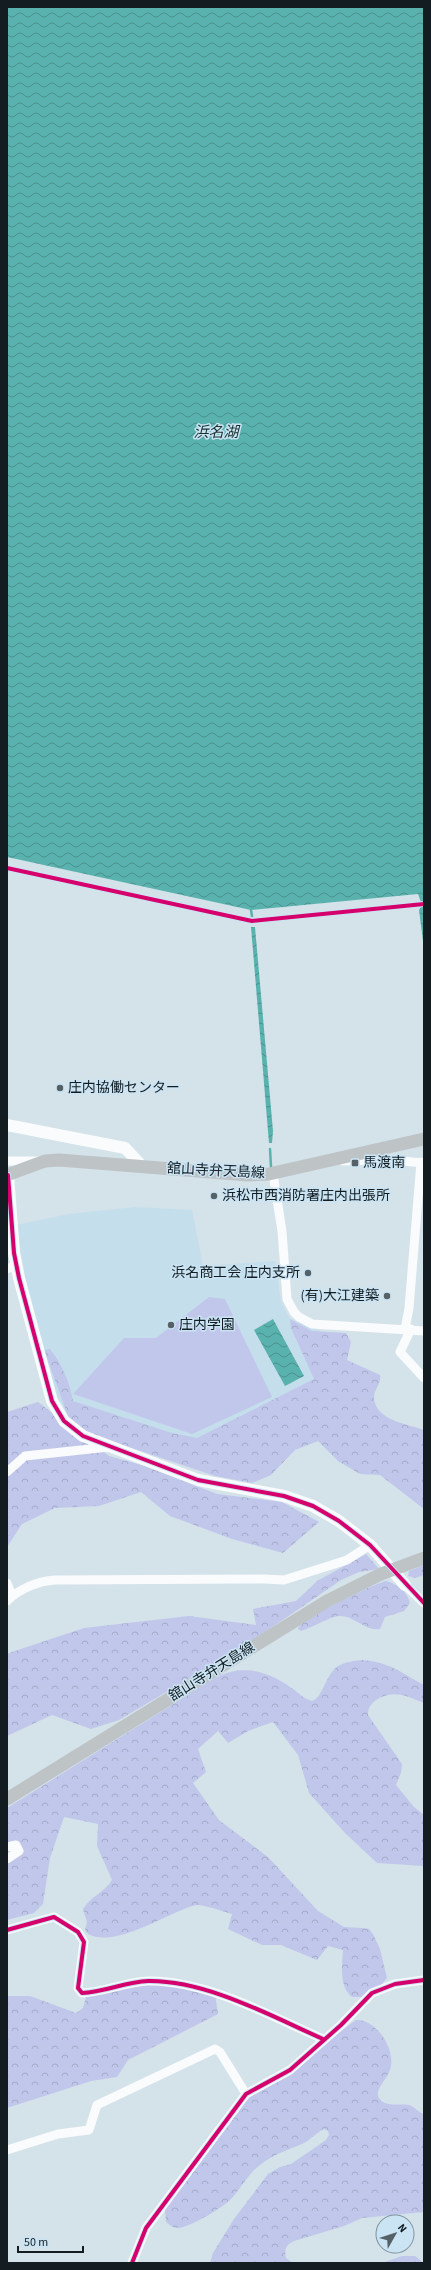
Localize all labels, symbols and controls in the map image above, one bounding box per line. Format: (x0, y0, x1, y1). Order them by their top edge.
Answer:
water label: 浜名湖 (193, 422, 240, 443)
place label: 庄内協働センター (68, 1078, 180, 1098)
marker: 庄内協働センター (55, 1083, 65, 1093)
place label: 馬渡南 (363, 1153, 405, 1173)
street label: 舘山寺弁天島線 (167, 1158, 265, 1184)
marker: 馬渡南 (350, 1158, 360, 1168)
place label: 浜松市西消防署庄内出張所 (222, 1186, 390, 1206)
marker: 浜松市西消防署庄内出張所 (209, 1191, 219, 1201)
place label: 浜名商工会 庄内支所 (171, 1263, 300, 1283)
marker: 浜名商工会 庄内支所 (303, 1268, 313, 1278)
place label: (有)大江建築 (301, 1286, 379, 1306)
marker: (有)大江建築 (382, 1291, 392, 1301)
place label: 庄内学園 (179, 1315, 235, 1335)
marker: 庄内学園 (166, 1320, 176, 1330)
street label: 舘山寺弁天島線 (165, 1638, 259, 1706)
north arrow (375, 2214, 415, 2254)
text: N (394, 2220, 411, 2236)
scale bar (18, 2228, 83, 2254)
text: 50 m (24, 2234, 48, 2251)

